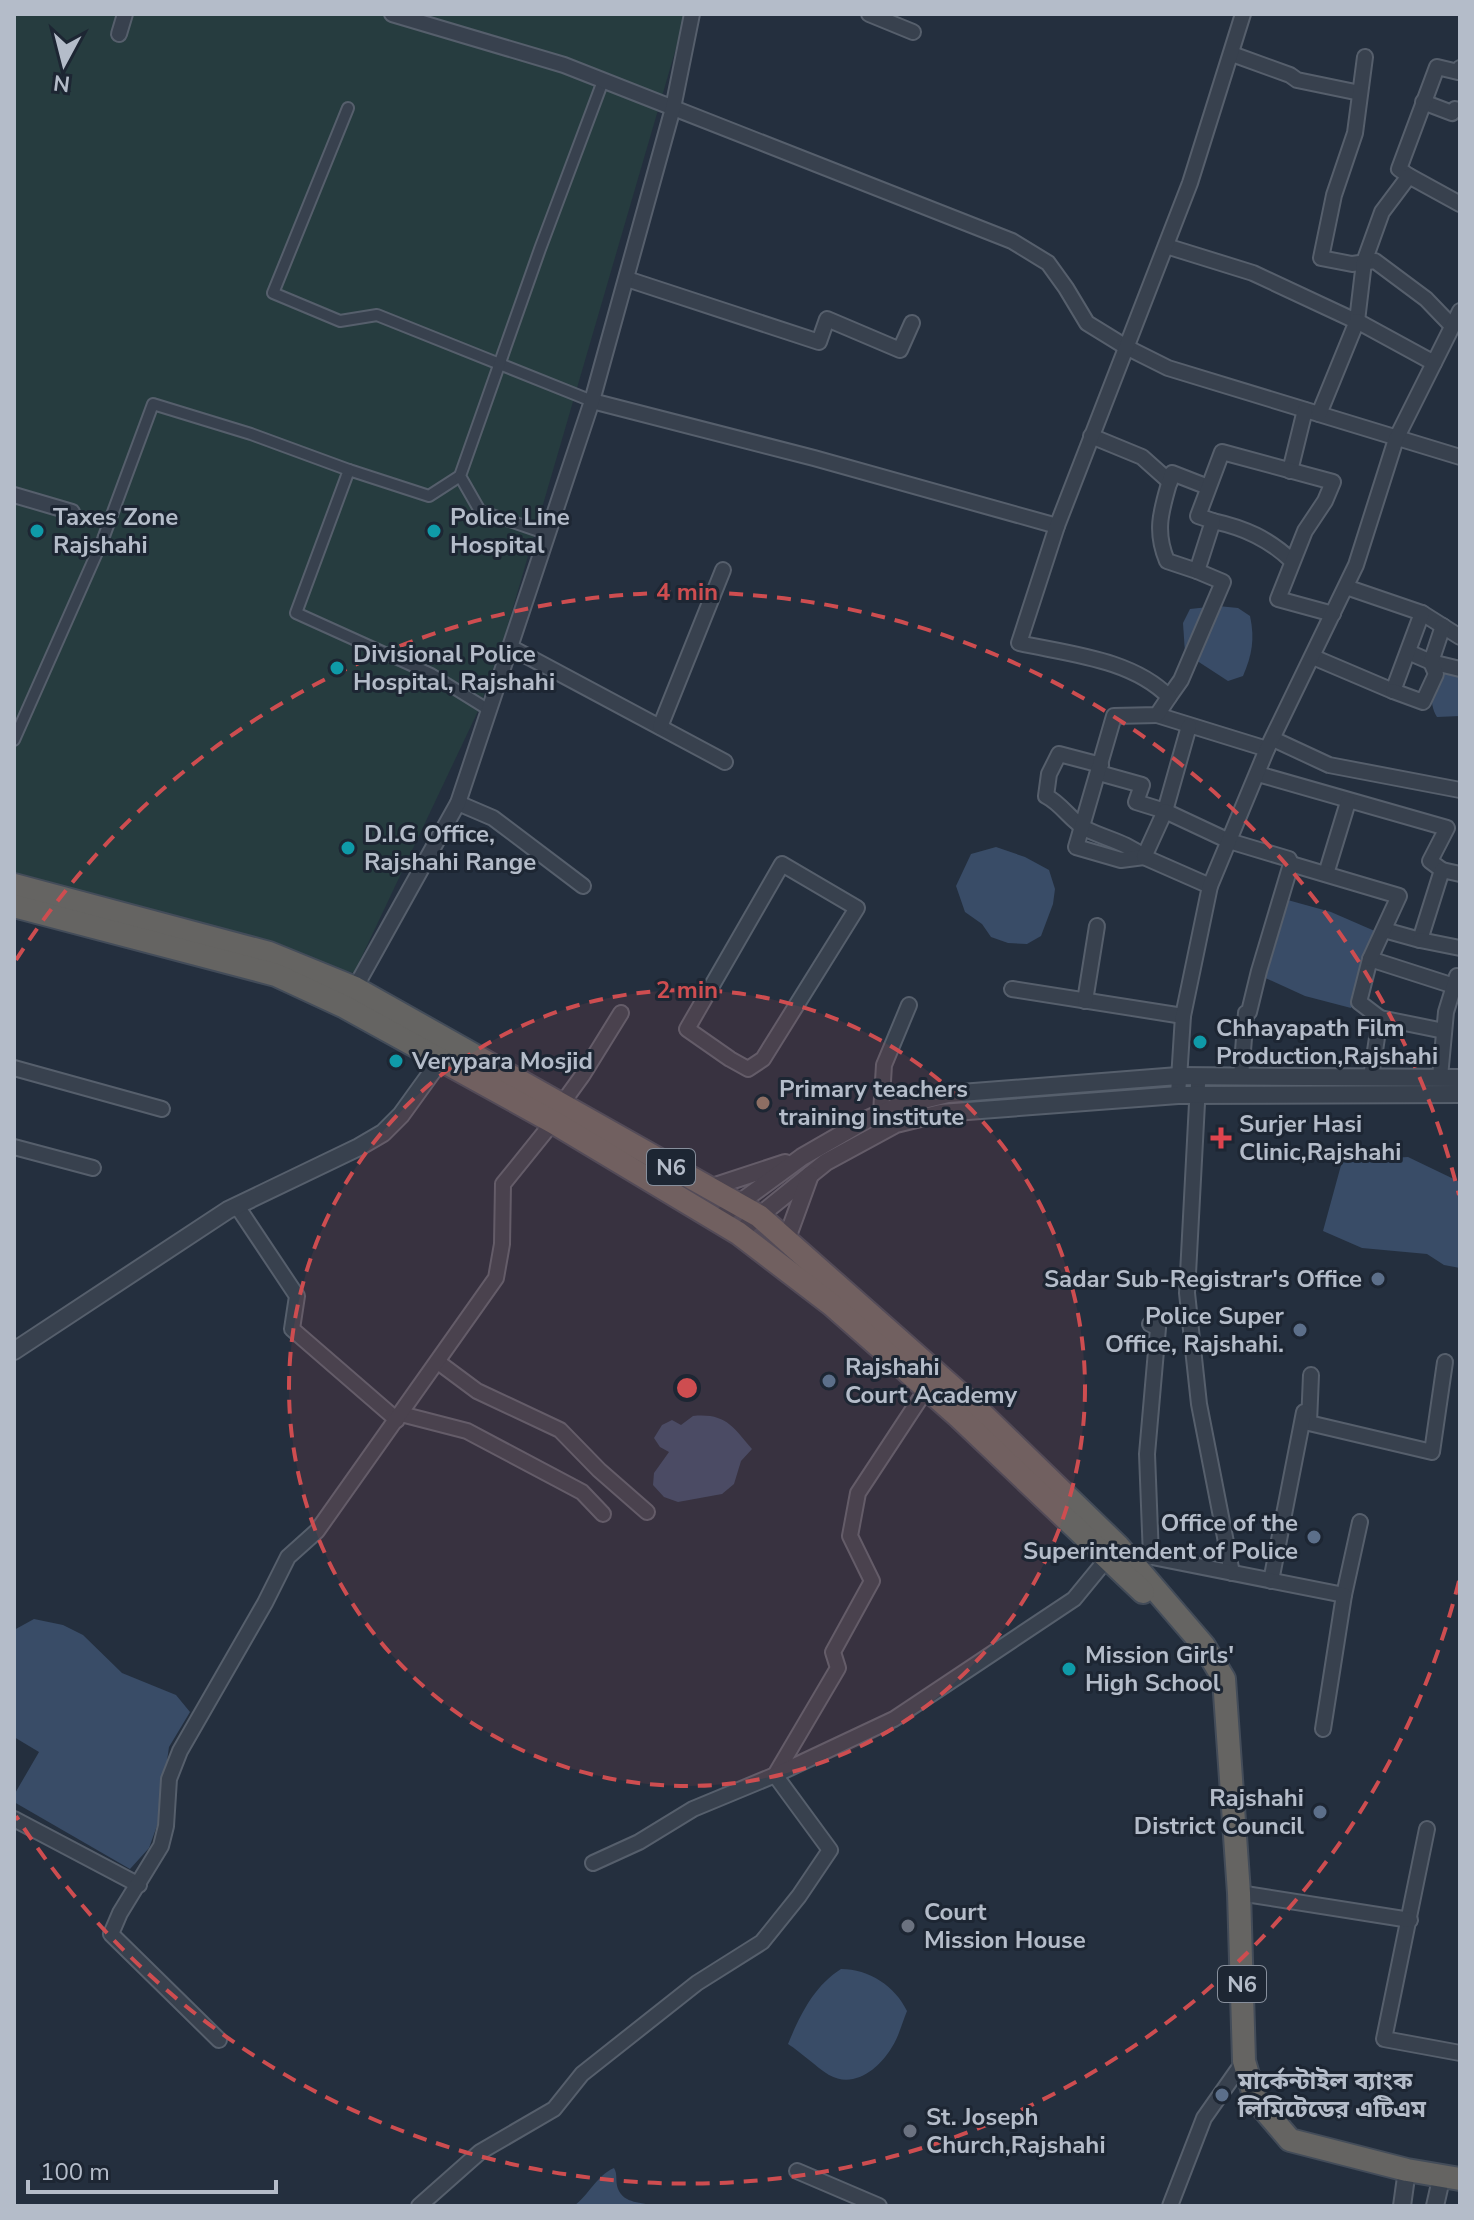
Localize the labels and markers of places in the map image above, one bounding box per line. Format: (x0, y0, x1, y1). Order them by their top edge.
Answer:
place label: Taxes Zone Rajshahi (53, 501, 178, 561)
place label: Police Line Hospital (450, 501, 570, 561)
marker: Taxes Zone Rajshahi (28, 522, 46, 540)
marker: Police Line Hospital (425, 522, 443, 540)
place label: Divisional Police Hospital, Rajshahi (353, 638, 555, 698)
marker: Divisional Police Hospital, Rajshahi (328, 659, 346, 677)
place label: D.I.G Office, Rajshahi Range (364, 818, 536, 878)
marker: D.I.G Office, Rajshahi Range (339, 839, 357, 857)
place label: Chhayapath Film Production,Rajshahi (1216, 1012, 1438, 1072)
marker: Chhayapath Film Production,Rajshahi (1191, 1033, 1209, 1051)
place label: Verypara Mosjid (411, 1045, 593, 1077)
marker: Verypara Mosjid (387, 1052, 405, 1070)
place label: Primary teachers training institute (779, 1073, 968, 1133)
marker: Primary teachers training institute (754, 1094, 772, 1112)
place label: Surjer Hasi Clinic,Rajshahi (1239, 1108, 1401, 1168)
marker: Surjer Hasi Clinic,Rajshahi (1210, 1127, 1232, 1149)
place label: Sadar Sub-Registrar's Office (1044, 1263, 1362, 1295)
marker: Sadar Sub-Registrar's Office (1369, 1270, 1387, 1288)
place label: Police Super Office, Rajshahi. (1105, 1300, 1285, 1360)
marker: Police Super Office, Rajshahi. (1291, 1321, 1309, 1339)
place label: Rajshahi Court Academy (845, 1351, 1017, 1411)
marker: Rajshahi Court Academy (820, 1372, 838, 1390)
centre of rings (673, 1374, 701, 1402)
place label: Office of the Superintendent of Police (1023, 1507, 1298, 1567)
marker: Office of the Superintendent of Police (1305, 1528, 1323, 1546)
place label: Mission Girls' High School (1085, 1639, 1234, 1699)
marker: Mission Girls' High School (1060, 1660, 1078, 1678)
place label: Rajshahi District Council (1134, 1782, 1304, 1842)
marker: Rajshahi District Council (1311, 1803, 1329, 1821)
place label: Court Mission House (924, 1896, 1086, 1956)
marker: Court Mission House (899, 1917, 917, 1935)
place label: মার্কেন্টাইল ব্যাংক লিমিটেডের এটিএম (1237, 2065, 1427, 2125)
marker: মার্কেন্টাইল ব্যাংক লিমিটেডের এটিএম (1213, 2086, 1231, 2104)
place label: St. Joseph Church,Rajshahi (926, 2101, 1106, 2161)
marker: St. Joseph Church,Rajshahi (901, 2122, 919, 2140)

